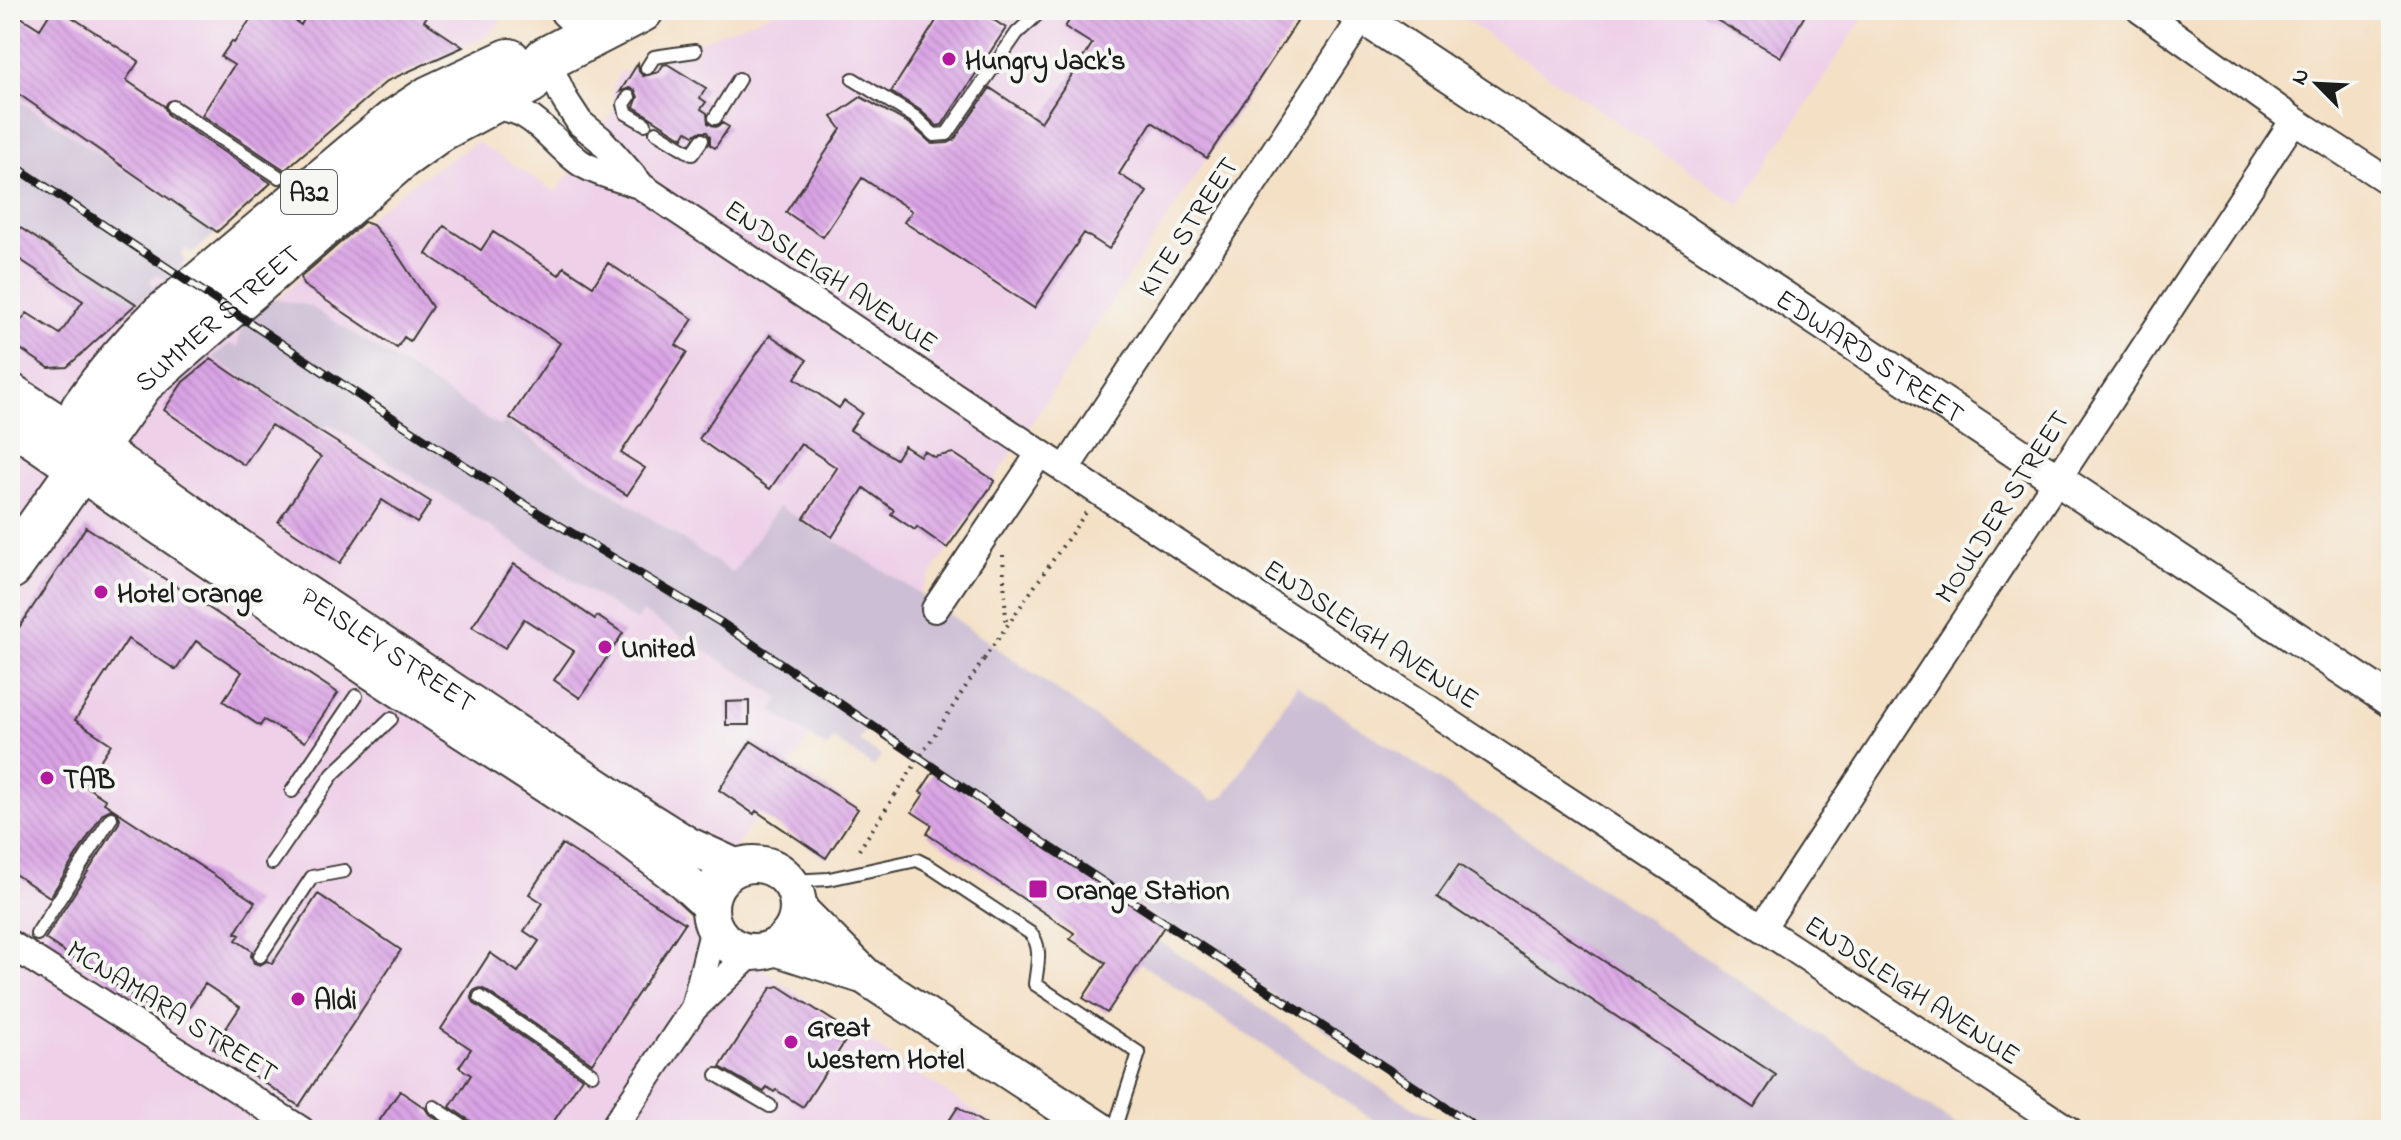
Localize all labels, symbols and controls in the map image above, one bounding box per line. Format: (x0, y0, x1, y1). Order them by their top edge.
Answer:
place label: Hungry Jack's (965, 42, 1126, 84)
north arrow (2277, 44, 2357, 124)
marker: Hungry Jack's (940, 50, 958, 68)
text: N (2284, 64, 2319, 90)
street label: KITE STREET (1129, 150, 1251, 306)
road number: A32 (281, 170, 337, 214)
street label: ENDSLEIGH AVENUE (715, 191, 945, 365)
street label: SUMMER STREET (127, 236, 311, 404)
street label: EDWARD STREET (1766, 281, 1971, 436)
street label: MOULDER STREET (1926, 403, 2082, 613)
street label: ENDSLEIGH AVENUE (1254, 551, 1486, 721)
place label: Hotel Orange (117, 575, 264, 617)
street label: PEISLEY STREET (291, 578, 482, 725)
marker: Hotel Orange (92, 583, 110, 601)
place label: United (621, 630, 695, 671)
marker: United (596, 638, 614, 656)
place label: TAB (63, 761, 115, 802)
marker: TAB (38, 769, 56, 787)
place label: Orange Station (1056, 872, 1230, 914)
marker: Orange Station (1027, 878, 1049, 900)
street label: ENDSLEIGH AVENUE (1795, 907, 2027, 1077)
street label: MCNAMARA STREET (58, 931, 285, 1094)
place label: Aldi (314, 982, 357, 1023)
marker: Aldi (289, 990, 307, 1008)
place label: Great Western Hotel (807, 1009, 965, 1082)
marker: Great Western Hotel (782, 1033, 800, 1051)

